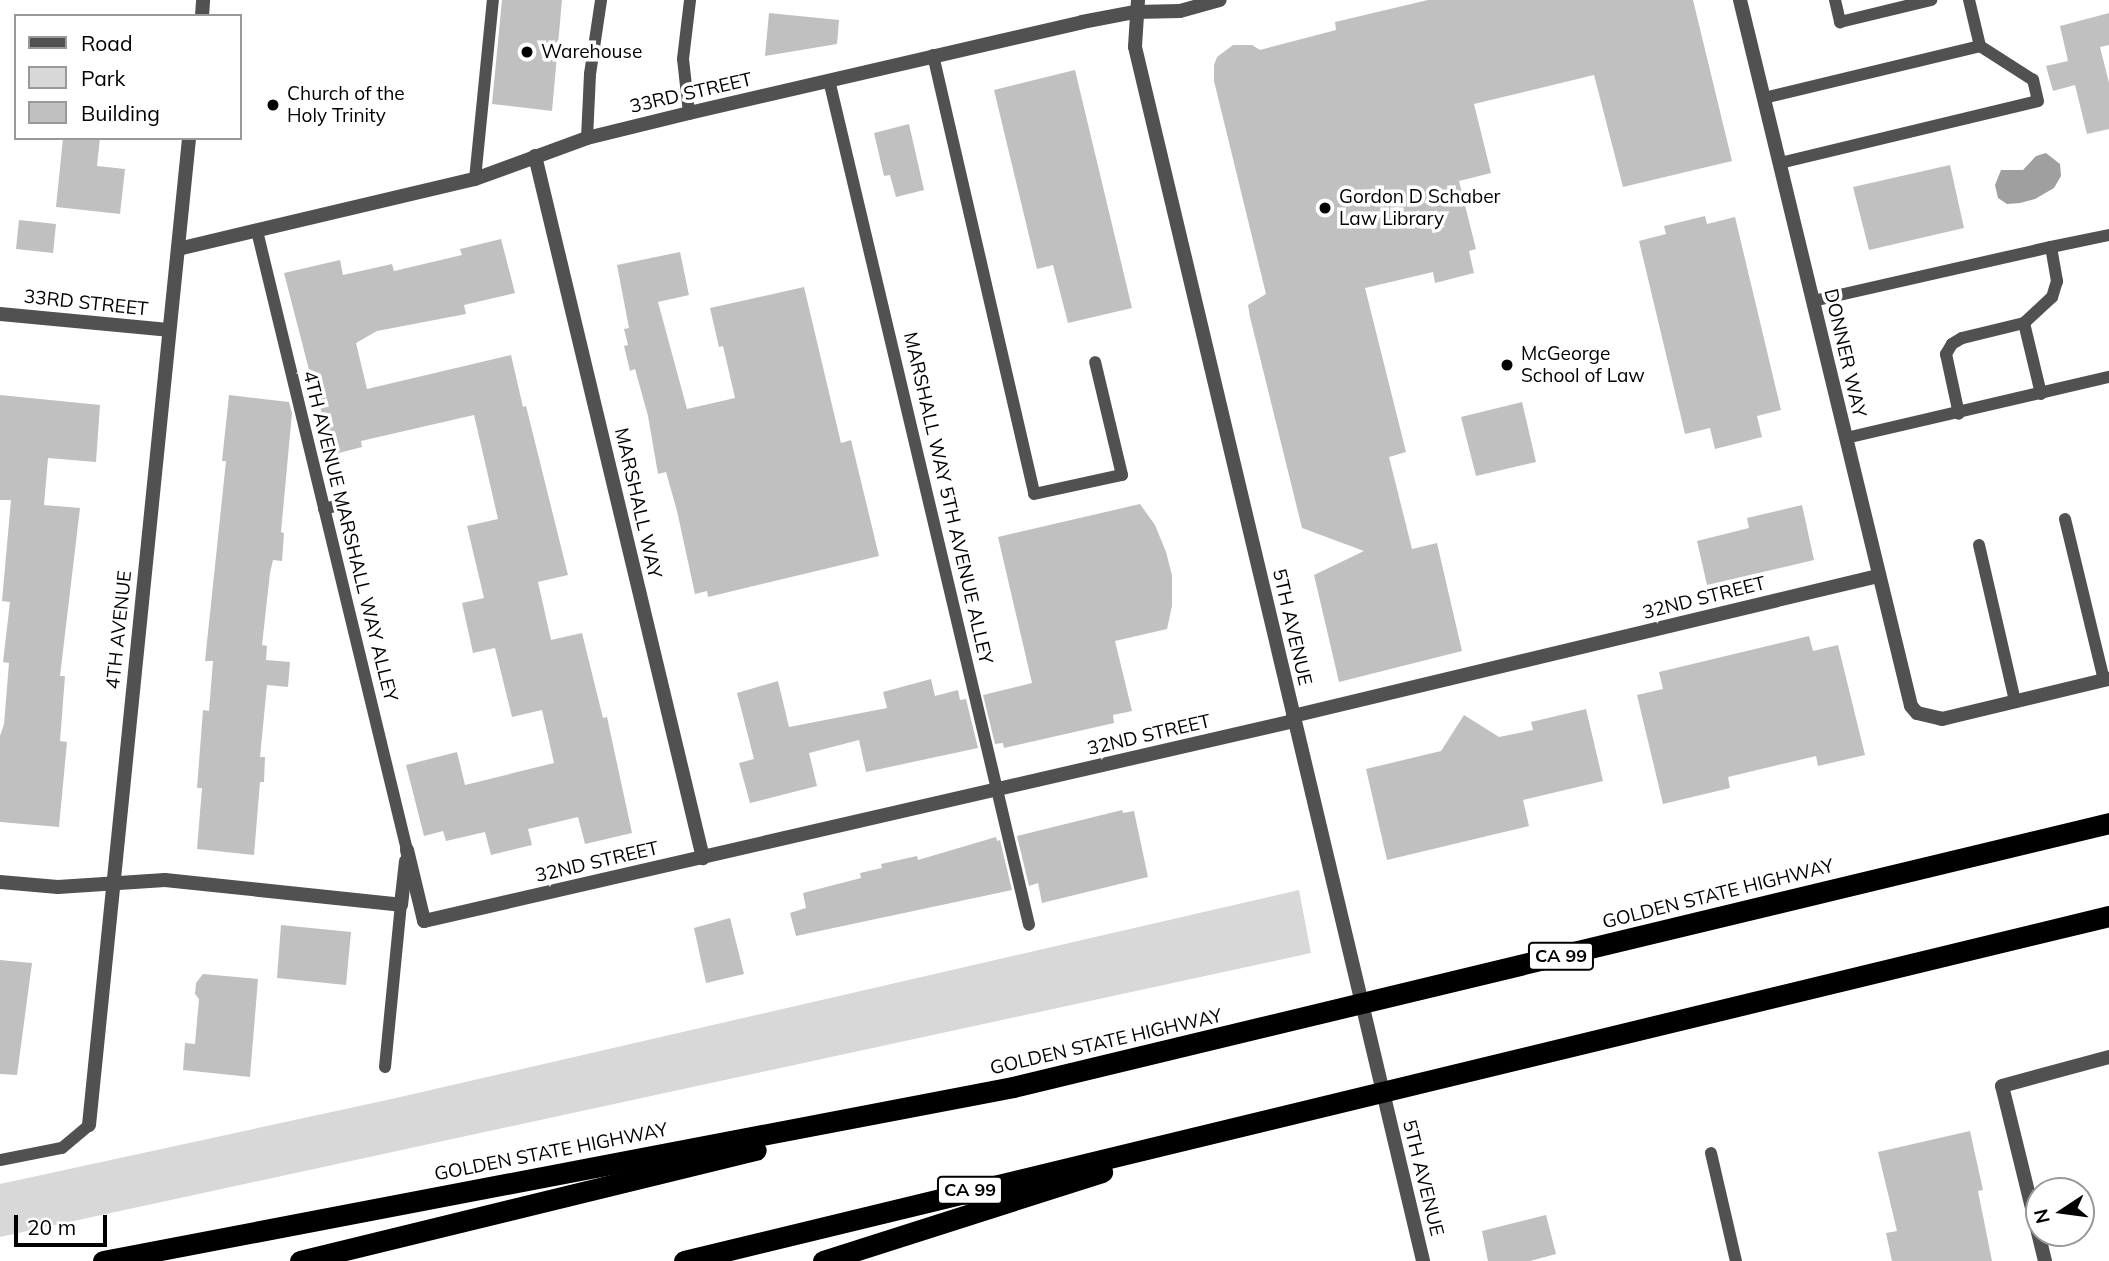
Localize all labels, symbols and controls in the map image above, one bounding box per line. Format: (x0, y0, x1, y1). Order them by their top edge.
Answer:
legend (14, 14, 242, 140)
text: Road (81, 30, 132, 56)
place label: Warehouse (541, 41, 642, 63)
marker: Warehouse (519, 44, 535, 60)
text: Park (81, 65, 125, 91)
street label: 33RD STREET (628, 68, 754, 118)
place label: Church of the Holy Trinity (287, 83, 405, 127)
marker: Church of the Holy Trinity (265, 97, 281, 113)
text: Building (81, 100, 160, 126)
place label: Gordon D Schaber Law Library (1339, 186, 1500, 230)
marker: Gordon D Schaber Law Library (1317, 200, 1333, 216)
street label: 33RD STREET (23, 285, 149, 321)
street label: DONNER WAY (1819, 287, 1871, 419)
street label: MARSHALL WAY 5TH AVENUE ALLEY (899, 330, 997, 666)
place label: McGeorge School of Law (1521, 343, 1645, 387)
marker: McGeorge School of Law (1499, 357, 1515, 373)
street label: 4TH AVENUE MARSHALL WAY ALLEY (298, 368, 402, 704)
street label: MARSHALL WAY (610, 426, 666, 580)
street label: 5TH AVENUE (1268, 566, 1316, 688)
street label: 4TH AVENUE (101, 570, 137, 690)
street label: 32ND STREET (1640, 572, 1768, 624)
street label: 32ND STREET (1085, 710, 1213, 760)
street label: 32ND STREET (533, 837, 661, 887)
street label: GOLDEN STATE HIGHWAY (1600, 854, 1836, 934)
road number: CA 99 (1528, 942, 1594, 971)
street label: GOLDEN STATE HIGHWAY (988, 1004, 1224, 1080)
street label: GOLDEN STATE HIGHWAY (432, 1118, 670, 1186)
street label: 5TH AVENUE (1398, 1118, 1448, 1238)
road number: CA 99 (937, 1176, 1003, 1204)
north arrow (2025, 1177, 2095, 1247)
scale bar (18, 1202, 110, 1246)
text: N (2028, 1207, 2055, 1226)
text: 20 m (27, 1214, 76, 1240)

